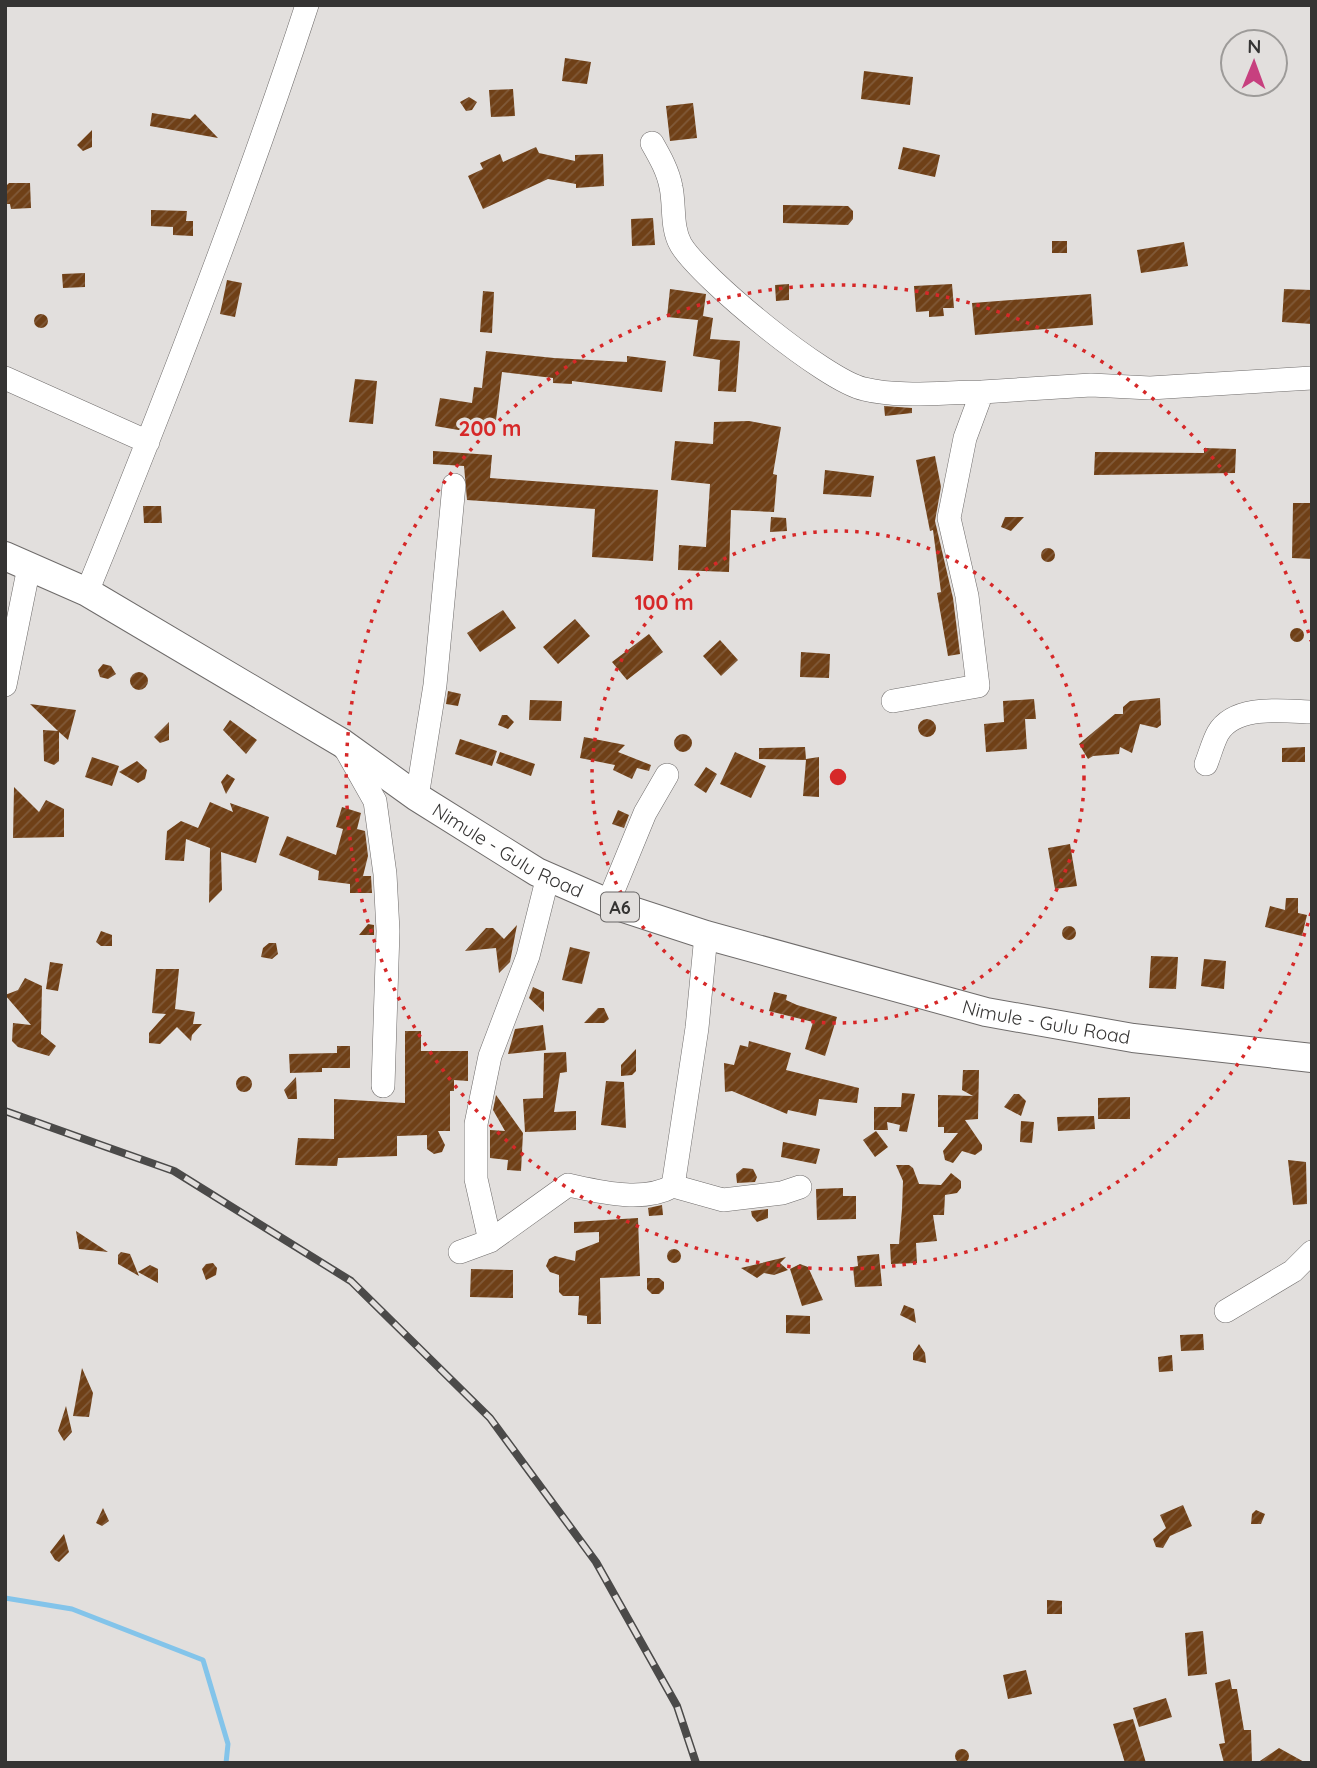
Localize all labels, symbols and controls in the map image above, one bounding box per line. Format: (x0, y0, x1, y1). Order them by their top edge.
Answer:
north arrow (1219, 28, 1289, 98)
text: N (1247, 34, 1261, 58)
text: 200 m (459, 415, 521, 441)
text: 100 m (634, 589, 694, 615)
centre of rings (826, 765, 850, 789)
street label: Nimule - Gulu Road (428, 798, 587, 903)
road number: A6 (601, 893, 639, 922)
street label: Nimule - Gulu Road (960, 994, 1132, 1049)

